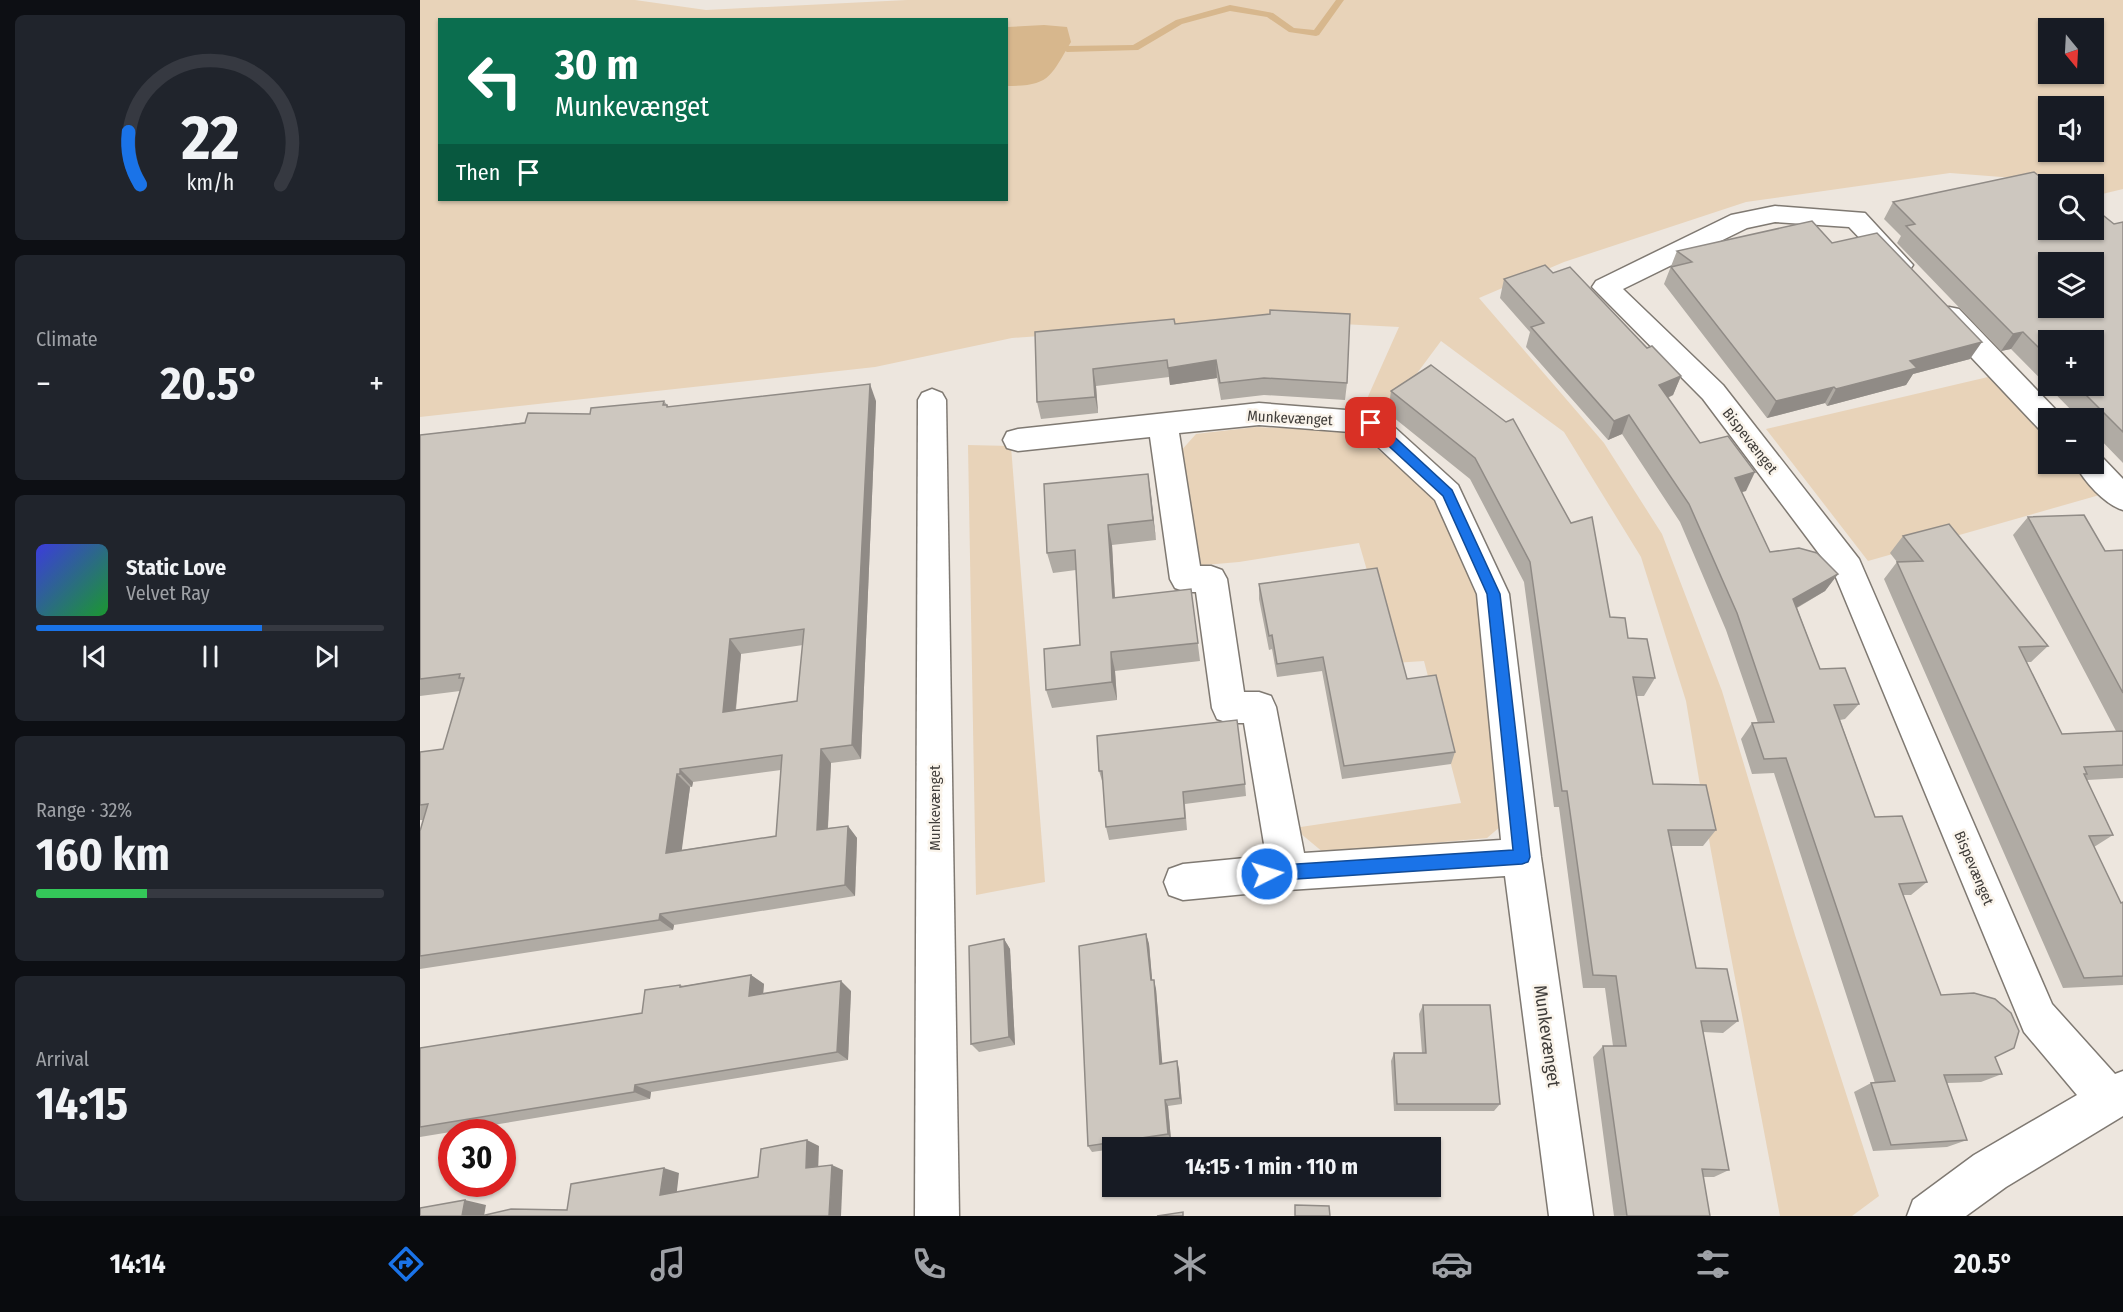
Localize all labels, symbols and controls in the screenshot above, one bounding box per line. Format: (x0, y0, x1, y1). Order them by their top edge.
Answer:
north arrow (2038, 18, 2104, 84)
map controls (2038, 18, 2104, 474)
text: 30 m (555, 40, 639, 90)
icon: left (456, 42, 534, 120)
text: Munkevænget (555, 91, 709, 123)
button: sound (2038, 96, 2104, 162)
text: 22 (180, 101, 239, 176)
icon: arrive (512, 156, 545, 189)
text: Then (456, 159, 500, 186)
text: km/h (186, 170, 234, 196)
button: search (2038, 174, 2104, 240)
button: layers (2038, 252, 2104, 318)
text: Climate (36, 327, 98, 351)
button: + (2038, 330, 2104, 396)
text: 20.5° (160, 357, 259, 411)
text: − (36, 364, 51, 404)
text: + (369, 364, 384, 404)
pin (1345, 397, 1396, 448)
street label: Bispevænget (1719, 404, 1781, 478)
icon: arrive (1354, 406, 1387, 439)
street label: Munkevænget (1247, 407, 1333, 429)
button: − (2038, 408, 2104, 474)
text: Static Love (126, 554, 226, 581)
text: Velvet Ray (126, 581, 210, 605)
icon: previous (78, 640, 111, 673)
icon: pause (194, 640, 227, 673)
icon: next (310, 640, 343, 673)
street label: Munkevænget (926, 765, 944, 851)
text: Range · 32% (36, 798, 132, 822)
text: 160 km (36, 828, 170, 882)
street label: Bispevænget (1950, 828, 1998, 908)
position arrow (1235, 842, 1299, 906)
street label: Munkevænget (1529, 984, 1565, 1089)
text: Arrival (36, 1047, 89, 1071)
text: 14:15 (36, 1077, 128, 1131)
speed limit sign: 30 (438, 1119, 516, 1197)
text: 14:15 · 1 min · 110 m (1185, 1153, 1358, 1180)
icon: directions (385, 1243, 427, 1285)
icon: music (647, 1243, 689, 1285)
icon: phone (908, 1243, 950, 1285)
icon: climate (1169, 1243, 1211, 1285)
icon: car (1431, 1243, 1473, 1285)
icon: filters (1692, 1243, 1734, 1285)
text: 14:14 (110, 1248, 166, 1280)
text: 20.5° (1954, 1248, 2013, 1280)

